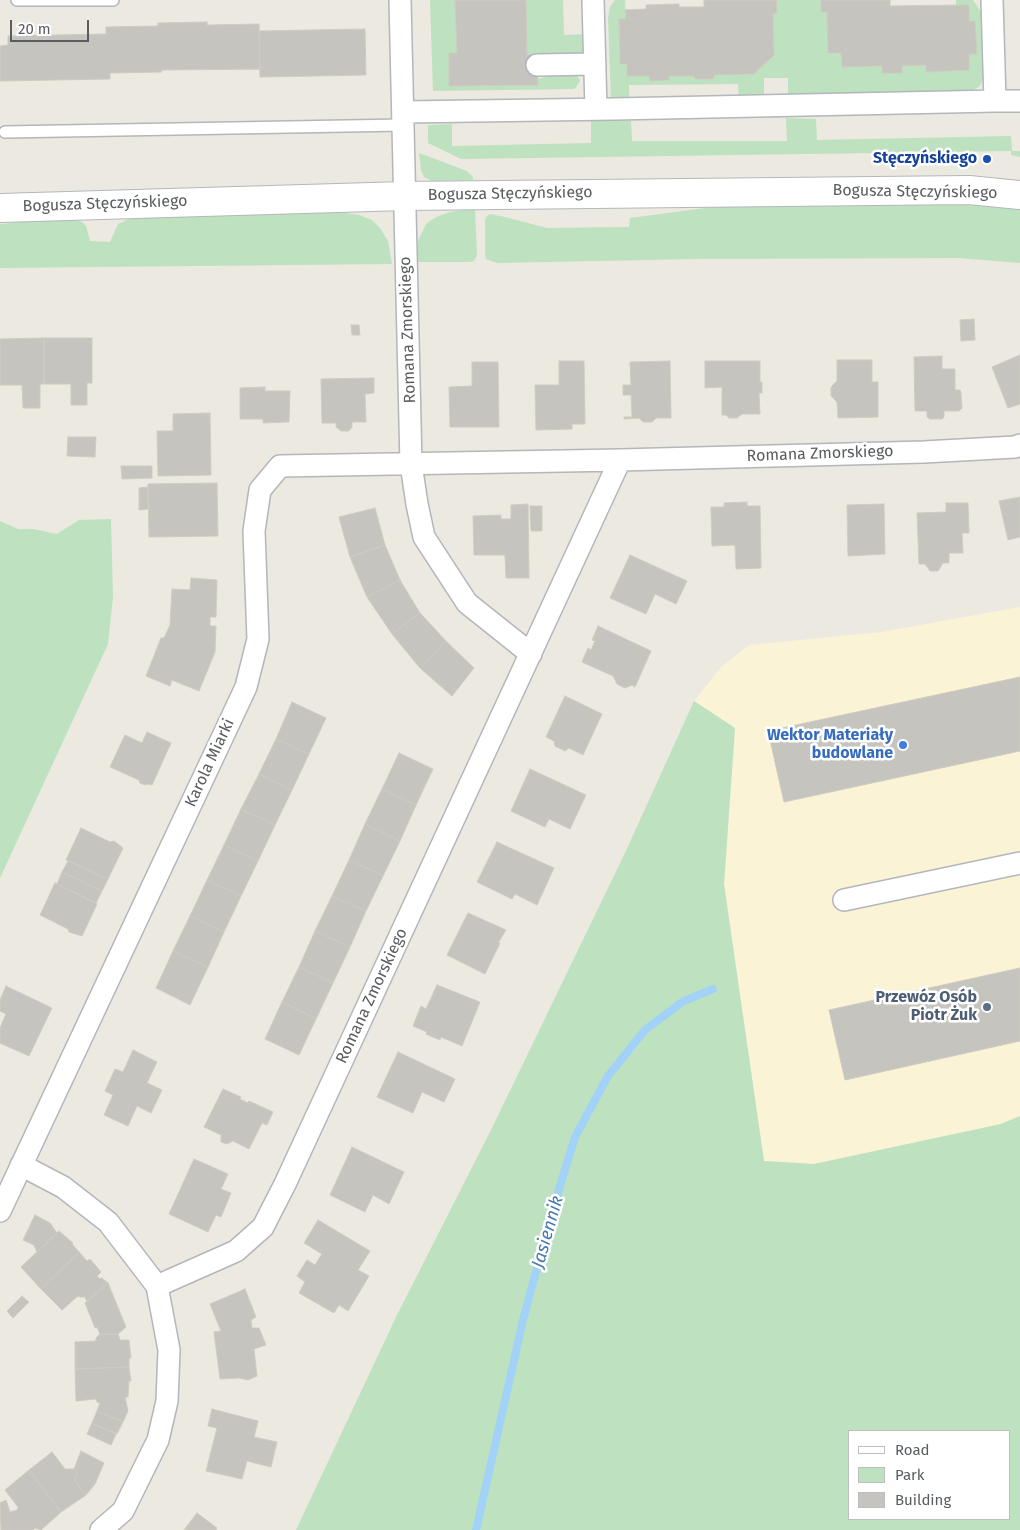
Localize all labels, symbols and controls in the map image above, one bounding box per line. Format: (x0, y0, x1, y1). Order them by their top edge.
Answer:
scale bar (12, 10, 91, 42)
text: 20 m (18, 20, 51, 38)
place label: Stęczyńskiego (873, 149, 977, 169)
marker: Stęczyńskiego (981, 153, 993, 165)
street label: Bogusza Stęczyńskiego (832, 181, 998, 203)
street label: Bogusza Stęczyńskiego (427, 183, 593, 205)
street label: Bogusza Stęczyńskiego (22, 192, 188, 216)
street label: Romana Zmorskiego (396, 256, 420, 404)
street label: Romana Zmorskiego (746, 442, 894, 466)
street label: Karola Miarki (181, 716, 239, 810)
place label: Wektor Materiały budowlane (767, 726, 893, 764)
marker: Wektor Materiały budowlane (897, 739, 909, 751)
street label: Romana Zmorskiego (332, 925, 412, 1067)
place label: Przewóz Osób Piotr Żuk (875, 988, 977, 1026)
marker: Przewóz Osób Piotr Żuk (981, 1001, 993, 1013)
water label: Jasiennik (527, 1193, 569, 1271)
legend (848, 1430, 1010, 1520)
text: Road (895, 1441, 930, 1459)
text: Park (895, 1466, 925, 1484)
text: Building (895, 1491, 951, 1509)

